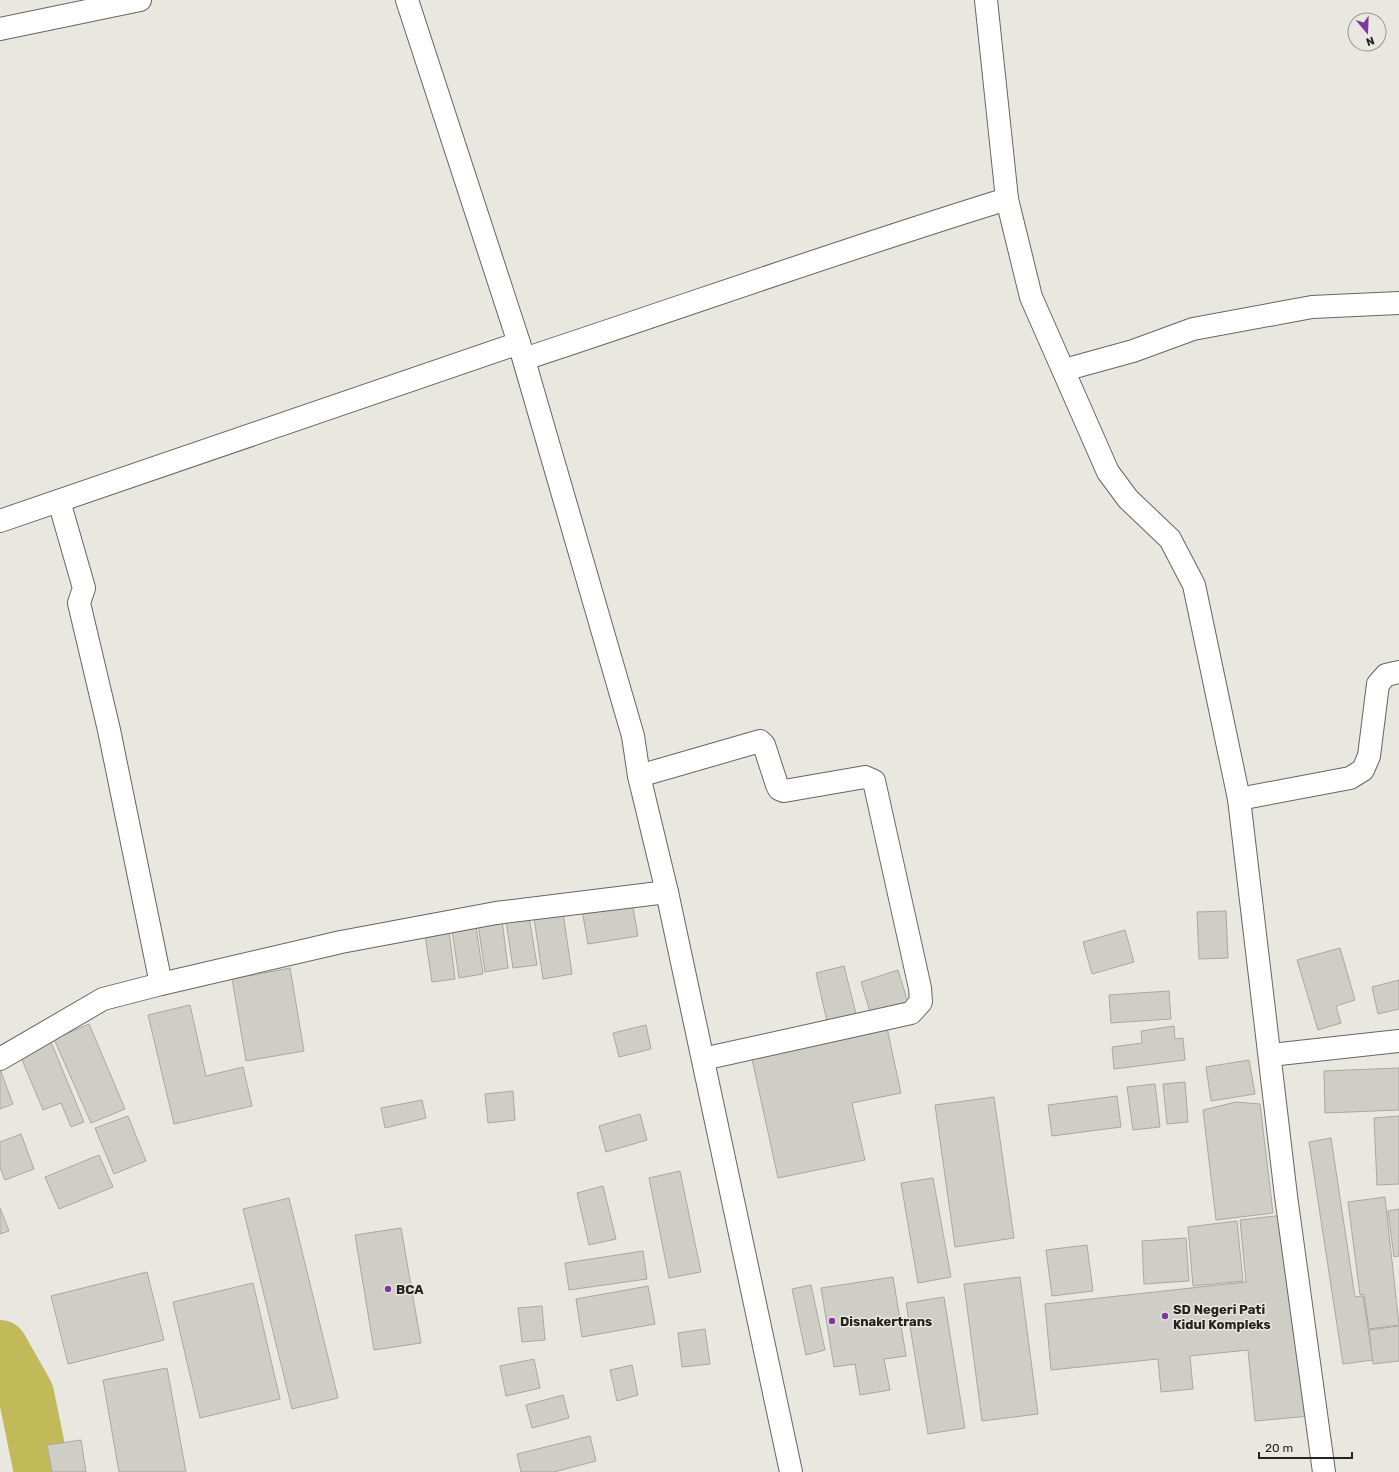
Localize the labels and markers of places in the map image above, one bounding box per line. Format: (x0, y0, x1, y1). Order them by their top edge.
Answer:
place label: BCA (396, 1282, 424, 1297)
marker: BCA (383, 1284, 393, 1294)
place label: SD Negeri Pati Kidul Kompleks (1173, 1302, 1271, 1332)
marker: SD Negeri Pati Kidul Kompleks (1160, 1311, 1170, 1321)
place label: Disnakertrans (840, 1314, 932, 1329)
marker: Disnakertrans (827, 1316, 837, 1326)

